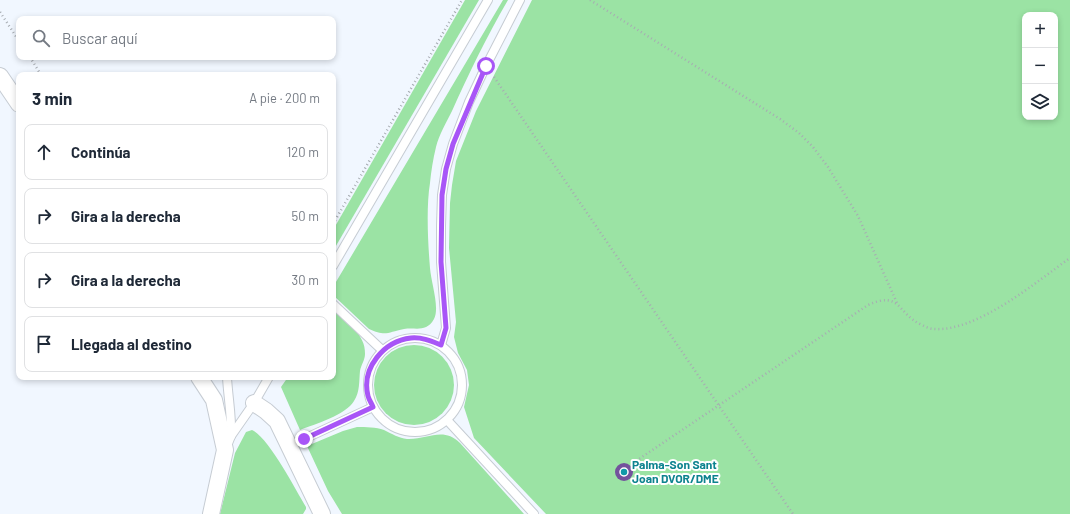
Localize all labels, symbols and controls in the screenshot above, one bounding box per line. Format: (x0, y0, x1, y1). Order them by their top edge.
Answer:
map controls (1022, 12, 1058, 120)
button: + (1022, 12, 1058, 48)
search box (16, 16, 336, 60)
icon: search (30, 27, 52, 49)
text: Buscar aquí (62, 29, 138, 47)
button: − (1022, 48, 1058, 84)
route start (477, 57, 495, 75)
button: layers (1022, 84, 1058, 120)
text: 3 min (32, 88, 72, 108)
text: A pie · 200 m (249, 90, 320, 106)
icon: ahead (33, 141, 55, 163)
text: Continúa (71, 143, 131, 161)
text: 120 m (287, 144, 319, 160)
icon: right (33, 205, 55, 227)
text: Gira a la derecha (71, 207, 181, 225)
text: 50 m (292, 208, 319, 224)
icon: right (33, 269, 55, 291)
text: Gira a la derecha (71, 271, 181, 289)
text: 30 m (292, 272, 319, 288)
icon: arrive (33, 333, 55, 355)
text: Llegada al destino (71, 335, 192, 353)
route end (295, 430, 313, 448)
place label: Palma-Son Sant Joan DVOR/DME (632, 457, 719, 485)
marker: Palma-Son Sant Joan DVOR/DME (619, 467, 629, 477)

